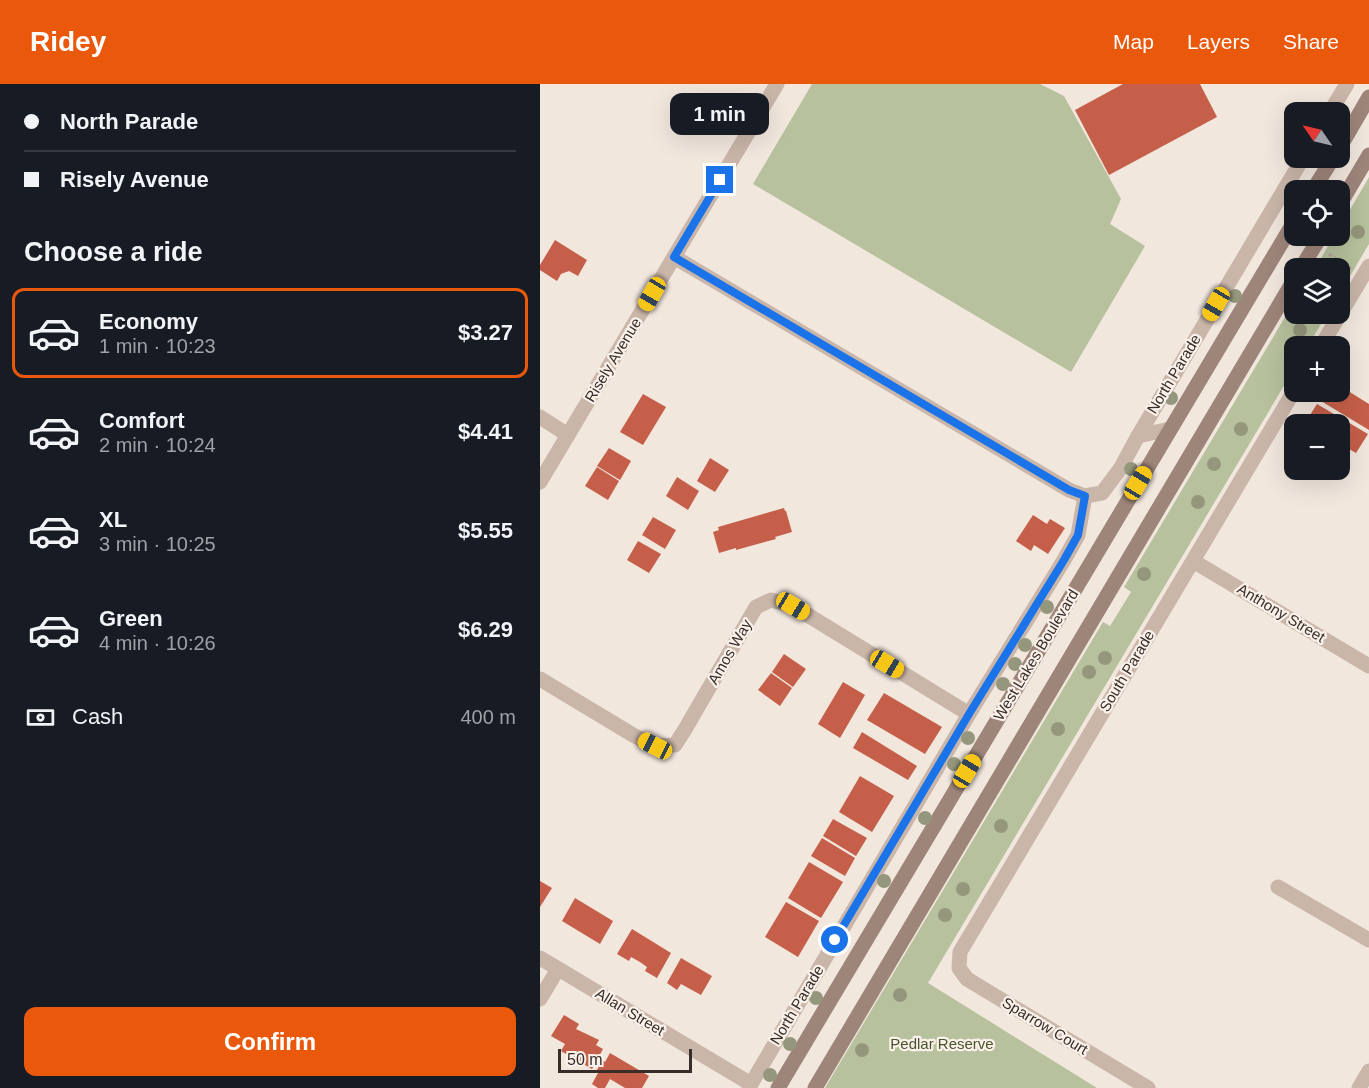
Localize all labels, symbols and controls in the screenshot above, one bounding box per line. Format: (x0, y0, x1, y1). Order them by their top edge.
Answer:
text: Ridey (30, 26, 106, 57)
text: Map (1113, 30, 1154, 53)
text: Layers (1187, 30, 1250, 53)
text: Share (1283, 30, 1339, 53)
callout: 1 min (670, 93, 770, 135)
north arrow (1284, 102, 1350, 168)
map controls (1284, 102, 1350, 480)
text: 1 min (693, 103, 746, 125)
text: North Parade (60, 109, 198, 134)
route end (706, 166, 733, 193)
text: Risely Avenue (60, 167, 209, 192)
button: locate (1284, 180, 1350, 246)
text: Choose a ride (24, 237, 203, 267)
button: layers (1284, 258, 1350, 324)
car (635, 274, 669, 314)
car (1199, 284, 1233, 324)
icon: car (27, 306, 81, 360)
text: Economy (99, 309, 198, 334)
street label: Risely Avenue (581, 315, 644, 405)
text: $3.27 (458, 320, 513, 345)
street label: North Parade (1143, 331, 1204, 416)
text: 1 min · 10:23 (99, 335, 216, 357)
button: + (1284, 336, 1350, 402)
icon: car (27, 405, 81, 459)
text: Comfort (99, 408, 185, 433)
button: − (1284, 414, 1350, 480)
text: $4.41 (458, 419, 513, 444)
text: 2 min · 10:24 (99, 434, 216, 456)
car (1121, 463, 1155, 503)
icon: car (27, 504, 81, 558)
text: XL (99, 507, 127, 532)
text: $5.55 (458, 518, 513, 543)
text: 3 min · 10:25 (99, 533, 216, 555)
street label: Anthony Street (1234, 580, 1329, 646)
street label: West Lakes Boulevard (990, 586, 1081, 723)
car (773, 589, 813, 623)
icon: car (27, 603, 81, 657)
text: Green (99, 606, 163, 631)
street label: Amos Way (704, 616, 755, 687)
text: $6.29 (458, 617, 513, 642)
street label: South Parade (1096, 627, 1157, 714)
text: 4 min · 10:26 (99, 632, 216, 654)
car (867, 647, 907, 681)
icon: cash (24, 701, 57, 734)
text: Cash (72, 704, 123, 729)
text: 400 m (460, 706, 516, 728)
car (635, 730, 675, 762)
car (950, 751, 984, 791)
route start (821, 926, 848, 953)
street label: North Parade (766, 962, 827, 1047)
street label: Allan Street (593, 984, 669, 1039)
street label: Sparrow Court (999, 993, 1092, 1058)
button: Confirm (24, 1007, 516, 1076)
park label: Pedlar Reserve (890, 1035, 994, 1052)
scale bar (558, 1046, 692, 1074)
text: 50 m (567, 1051, 603, 1068)

